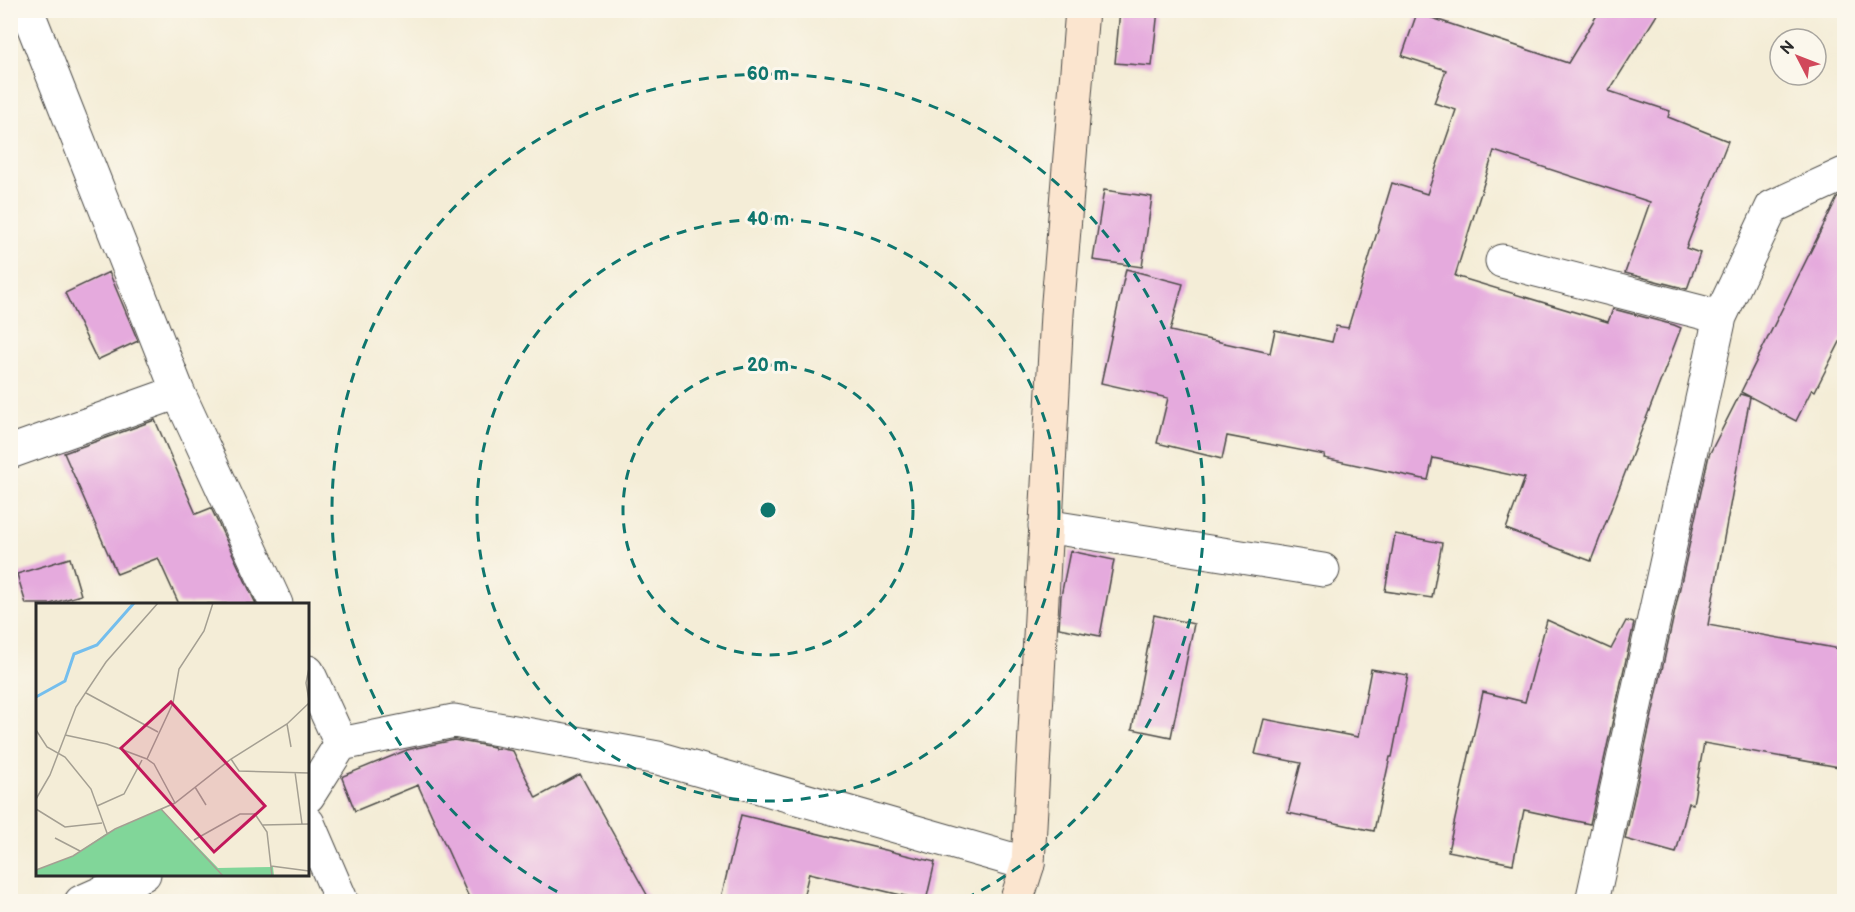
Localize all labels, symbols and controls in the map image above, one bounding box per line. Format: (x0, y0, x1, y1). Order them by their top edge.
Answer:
north arrow (1768, 27, 1828, 87)
text: N (1777, 37, 1799, 59)
text: 60 m (747, 64, 789, 85)
text: 40 m (747, 209, 789, 230)
text: 20 m (747, 355, 789, 376)
centre of rings (758, 500, 778, 520)
inset map (36, 603, 309, 876)

